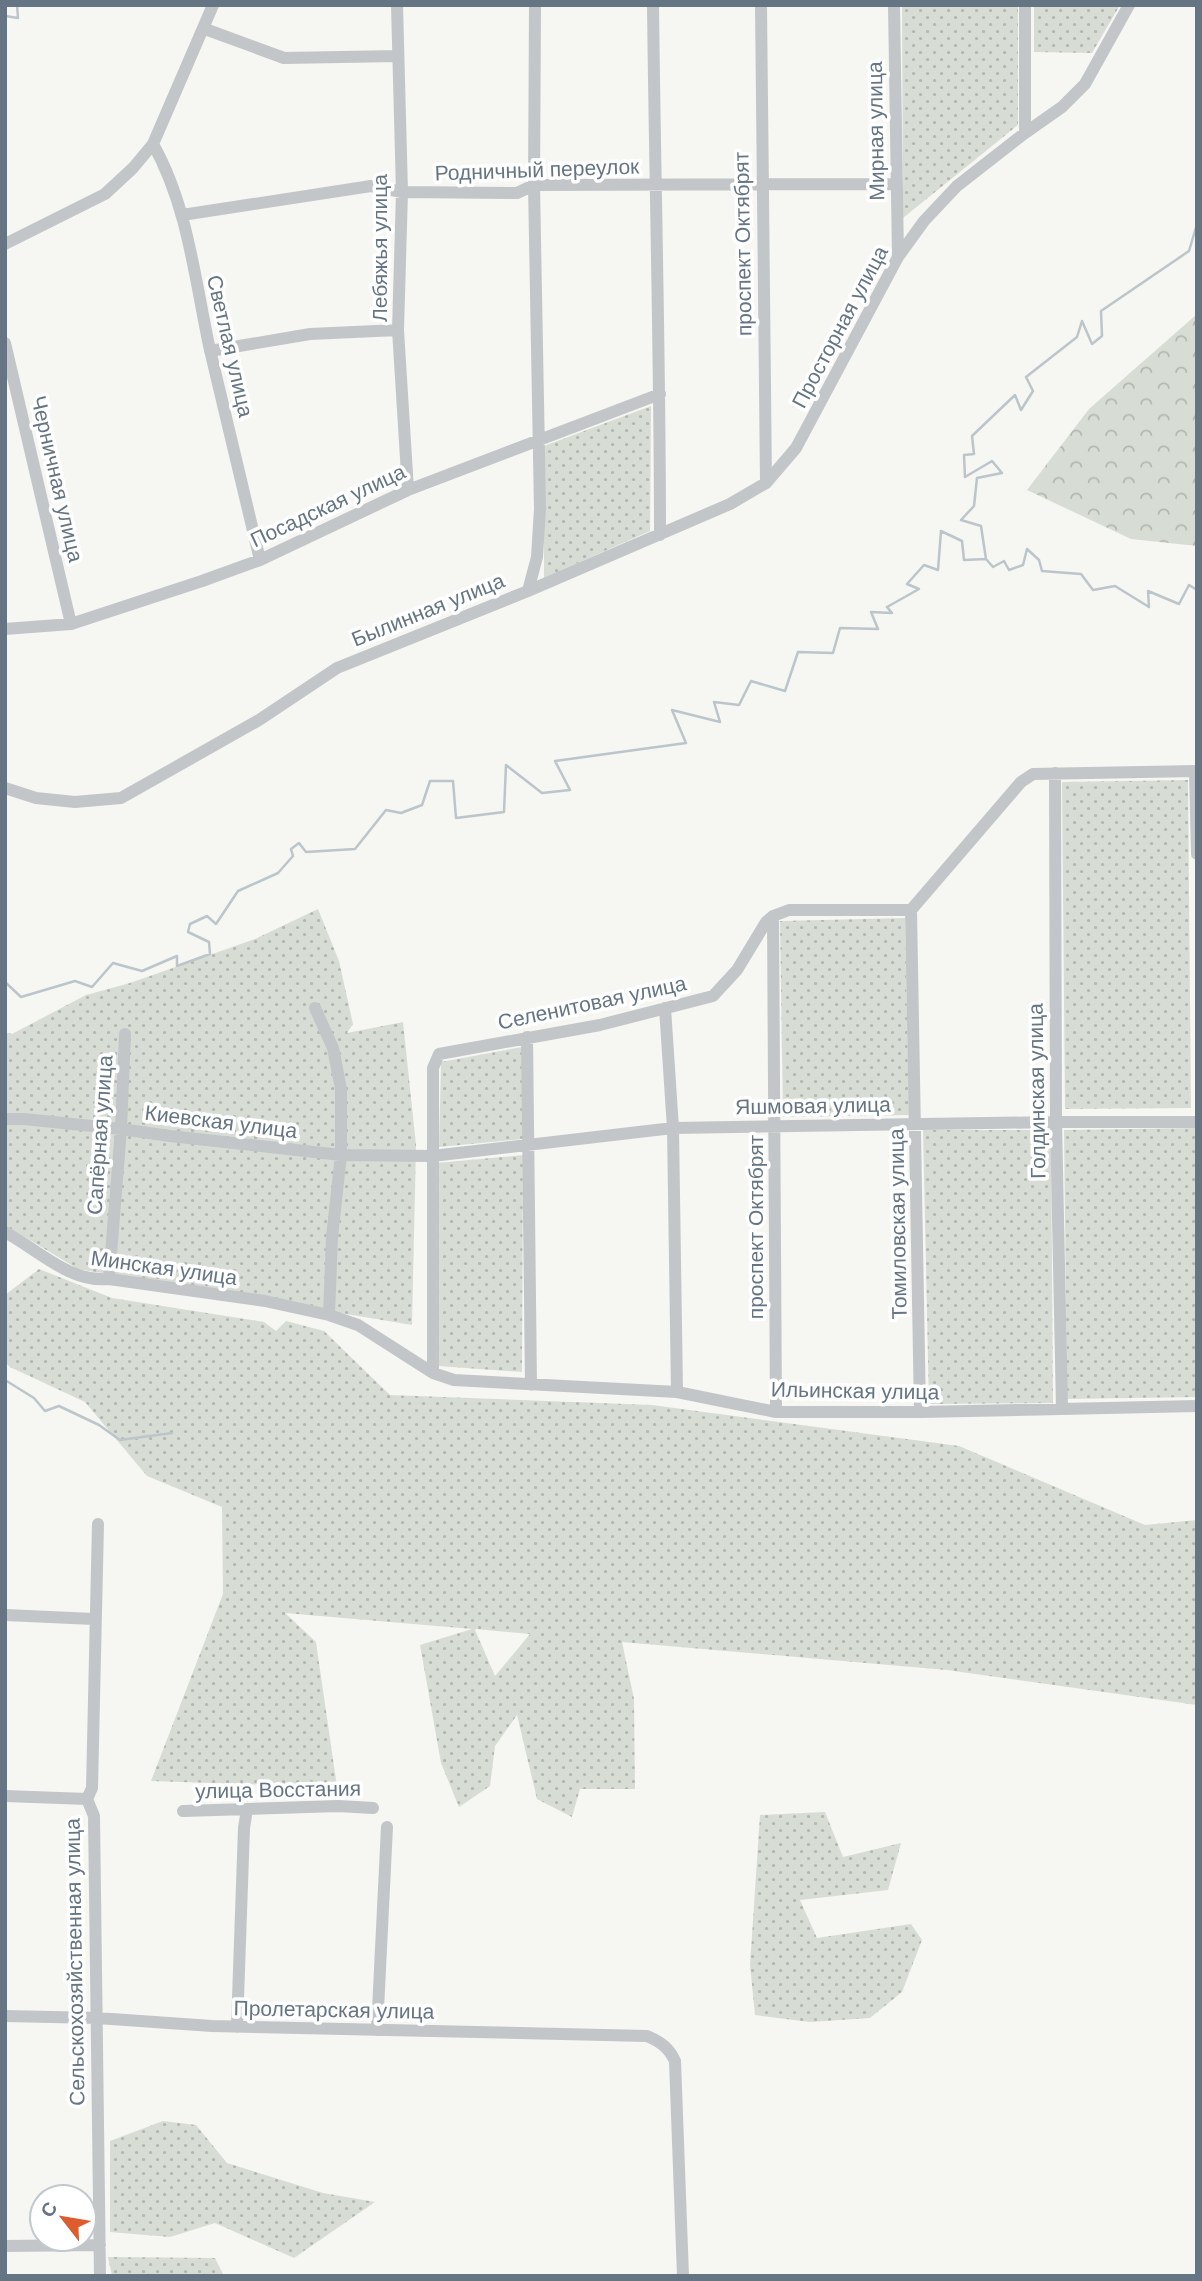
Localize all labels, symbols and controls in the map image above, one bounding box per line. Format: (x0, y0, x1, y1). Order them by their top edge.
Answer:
street label: Мирная улица (863, 61, 888, 201)
street label: проспект Октябрят (729, 151, 756, 336)
street label: Родничный переулок (434, 154, 640, 185)
street label: Лебяжья улица (368, 174, 391, 322)
street label: Просторная улица (787, 242, 892, 412)
street label: Светлая улица (203, 273, 258, 419)
street label: Черничная улица (27, 394, 88, 565)
street label: Посадская улица (247, 459, 409, 551)
street label: Былинная улица (348, 568, 508, 651)
street label: Селенитовая улица (496, 971, 688, 1034)
street label: Голдинская улица (1023, 1003, 1050, 1179)
street label: Сапёрная улица (82, 1054, 117, 1216)
street label: Яшмовая улица (735, 1093, 891, 1118)
street label: Киевская улица (144, 1101, 299, 1142)
street label: Томиловская улица (884, 1128, 911, 1320)
street label: проспект Октябрят (744, 1134, 767, 1319)
street label: Минская улица (89, 1246, 239, 1289)
street label: Ильинская улица (771, 1378, 940, 1403)
street label: улица Восстания (195, 1777, 361, 1802)
street label: Сельскохозяйственная улица (60, 1818, 89, 2106)
street label: Пролетарская улица (233, 1996, 435, 2023)
north arrow (28, 2183, 98, 2253)
text: С (36, 2198, 62, 2221)

